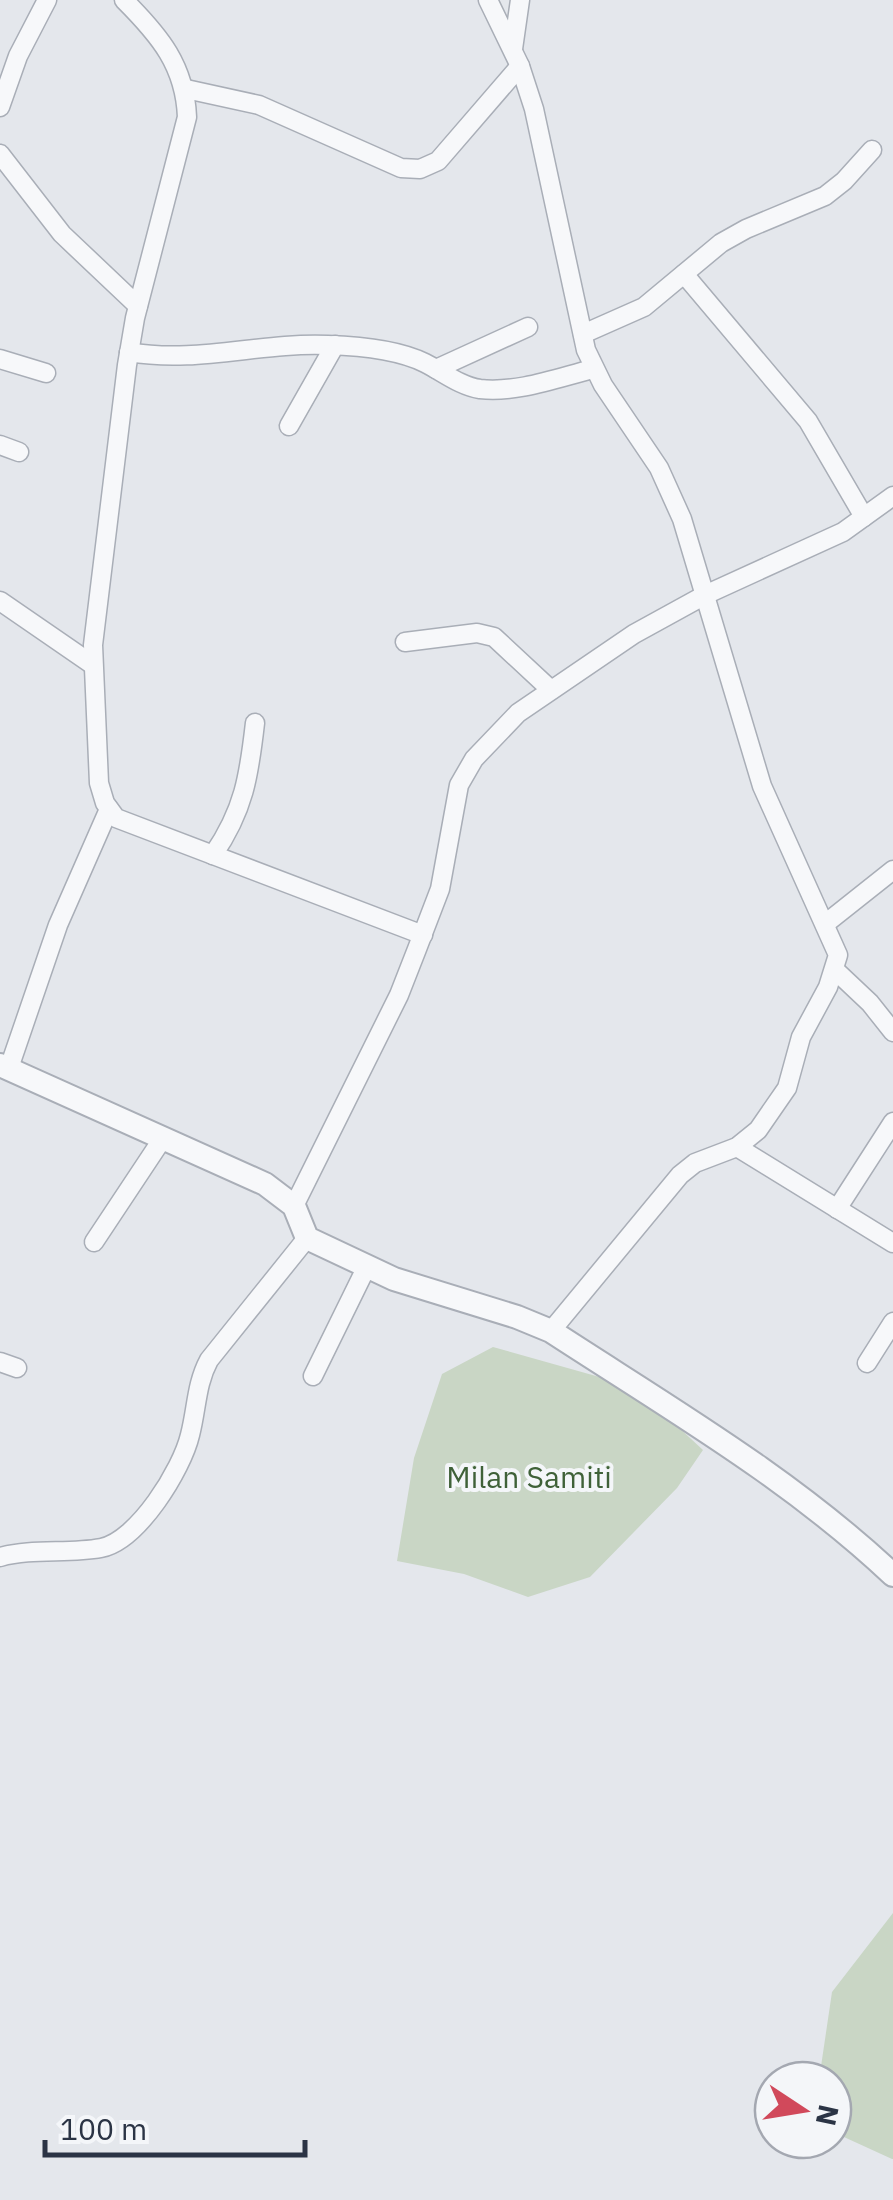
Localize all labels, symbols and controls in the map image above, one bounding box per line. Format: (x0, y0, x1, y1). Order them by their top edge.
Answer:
park label: Milan Samiti (446, 1457, 612, 1496)
north arrow (753, 2060, 853, 2160)
scale bar (45, 2095, 305, 2157)
text: N (808, 2102, 848, 2129)
text: 100 m (60, 2109, 147, 2148)

